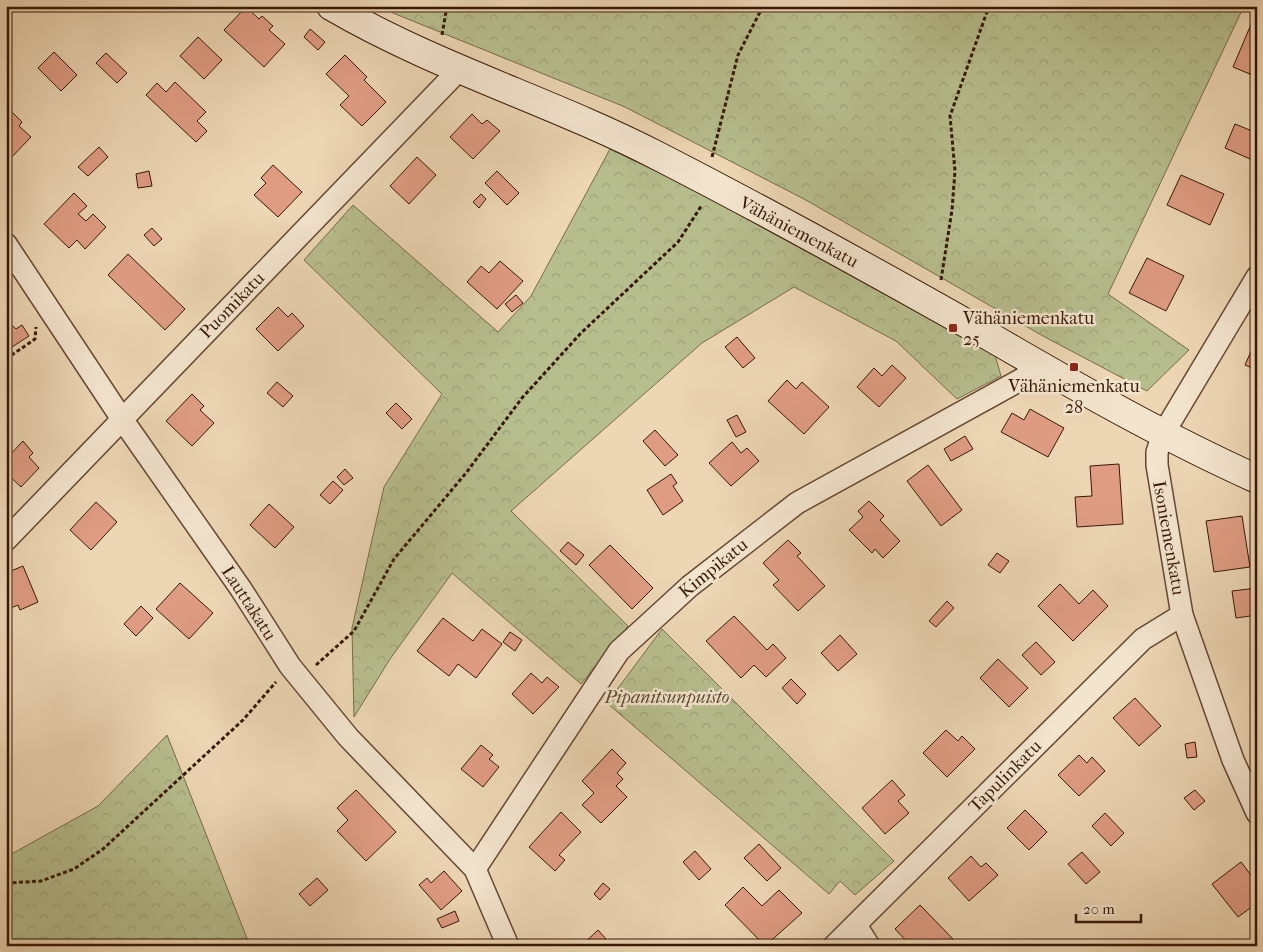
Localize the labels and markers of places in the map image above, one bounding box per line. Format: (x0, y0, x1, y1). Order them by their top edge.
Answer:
place label: Vähäniemenkatu 25 (962, 308, 1094, 350)
marker: Vähäniemenkatu 25 (947, 322, 959, 334)
marker: Vähäniemenkatu 28 (1068, 361, 1080, 373)
place label: Vähäniemenkatu 28 (1007, 376, 1140, 418)

